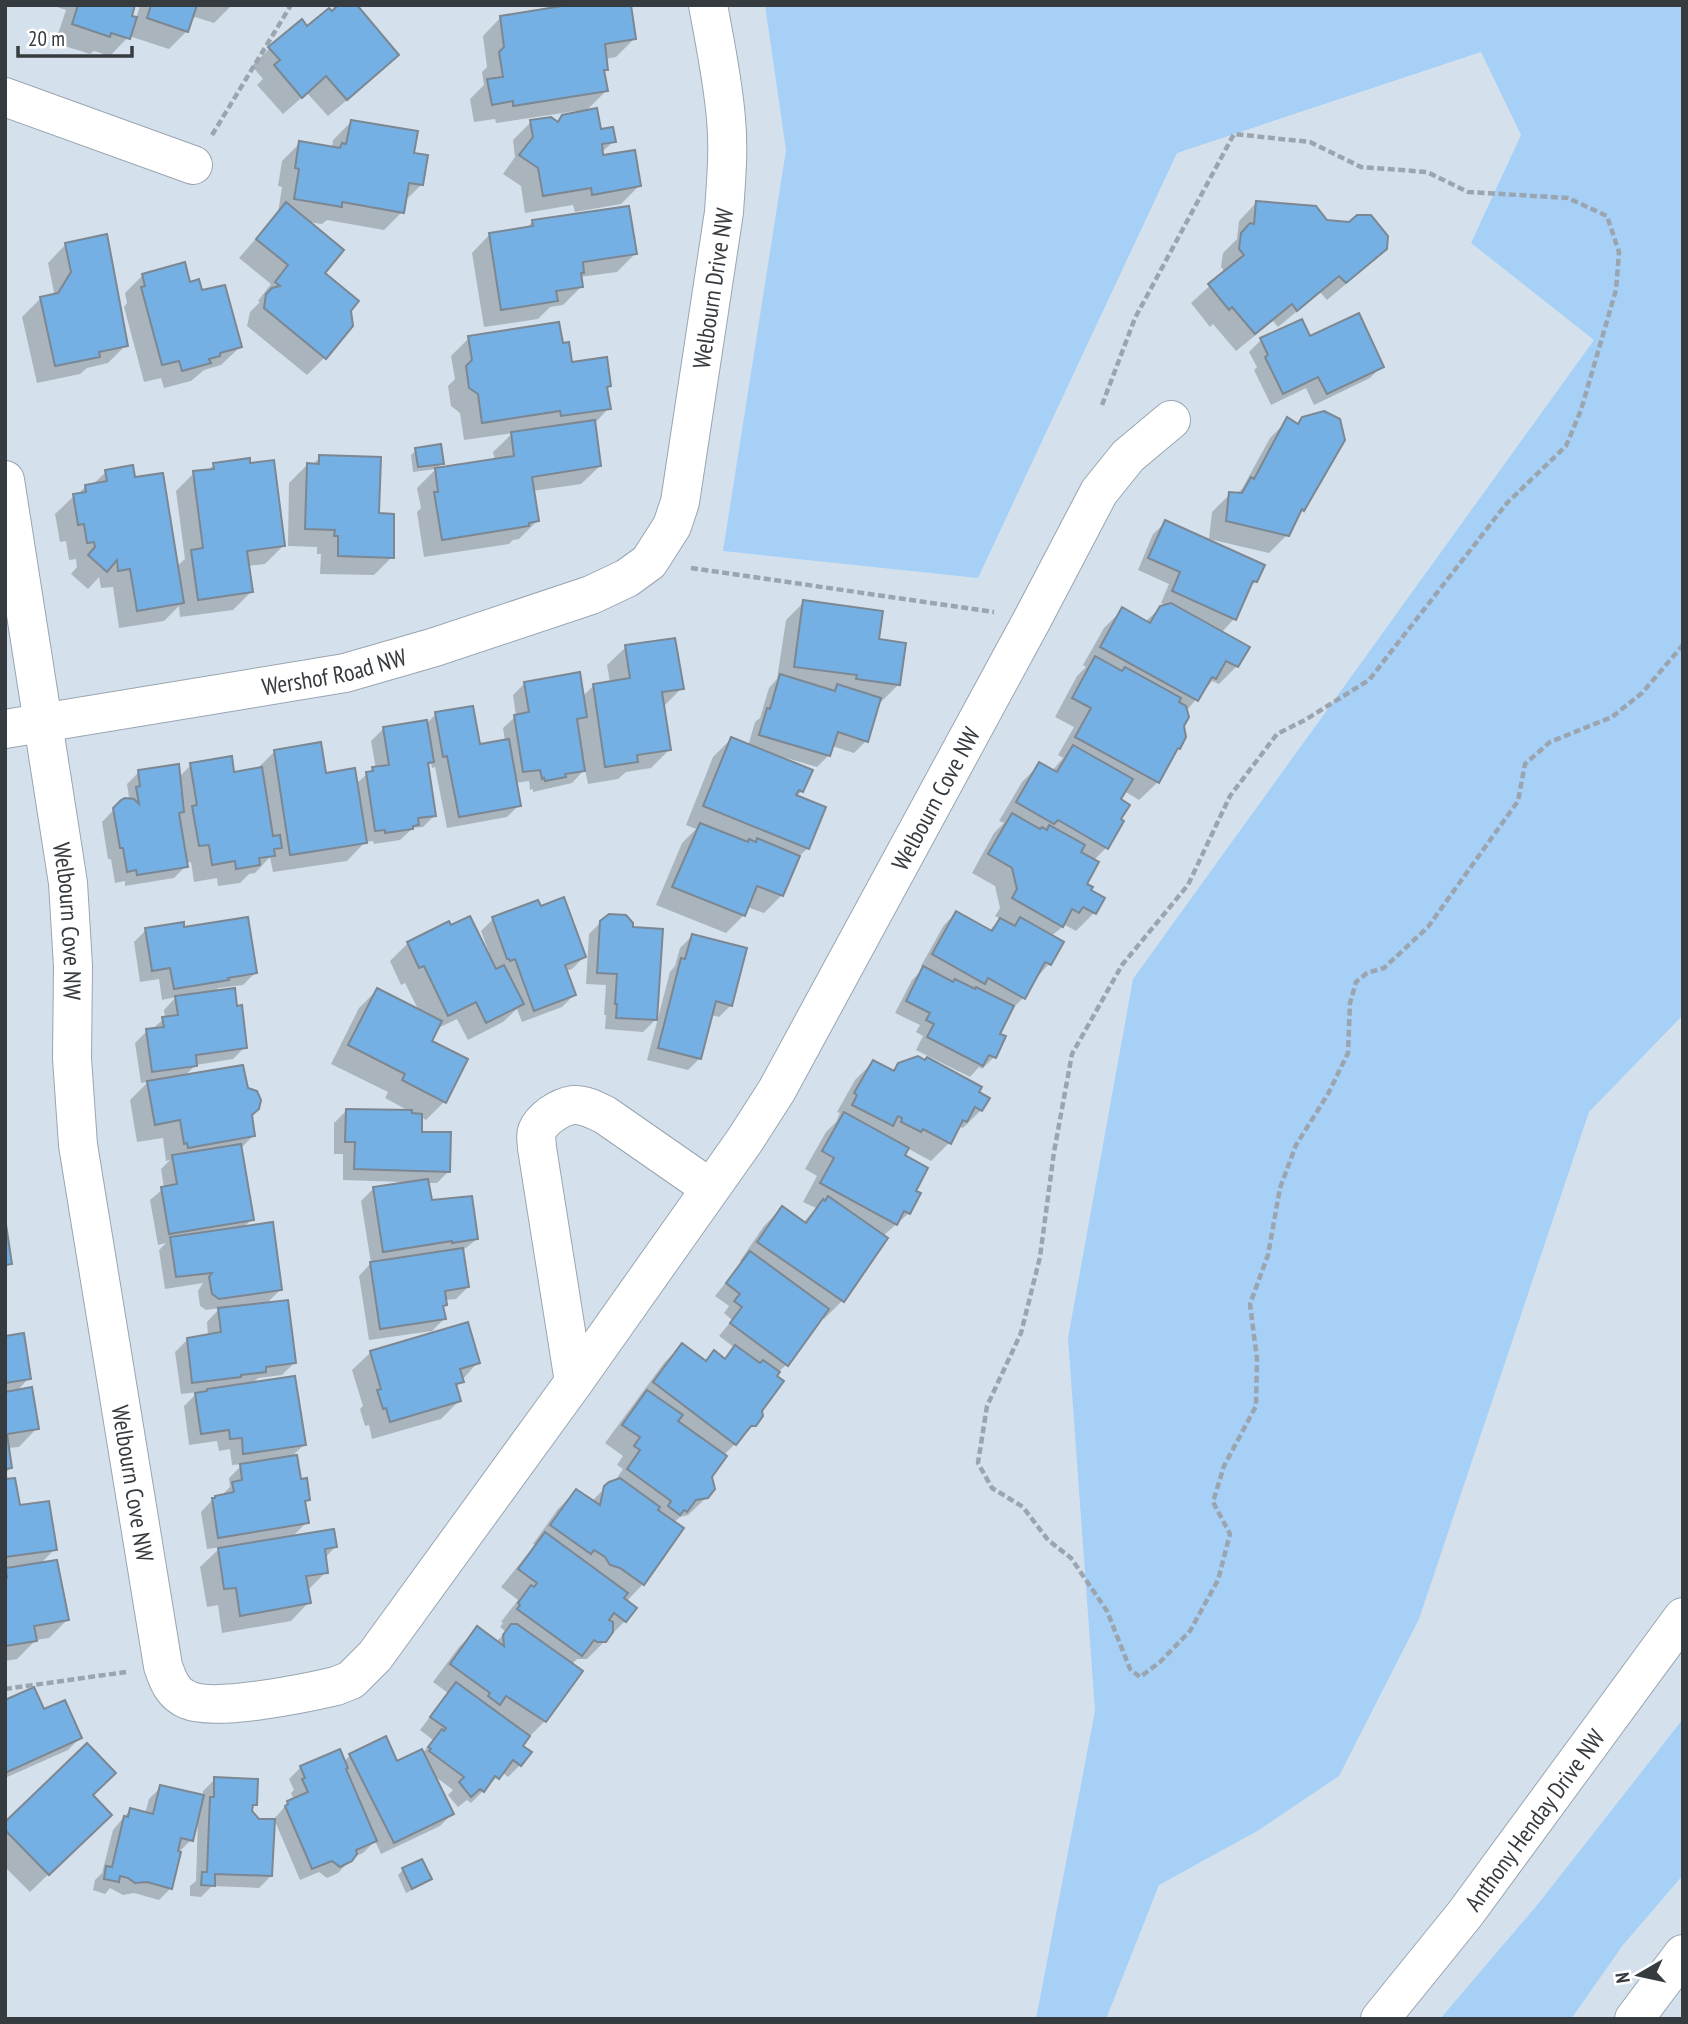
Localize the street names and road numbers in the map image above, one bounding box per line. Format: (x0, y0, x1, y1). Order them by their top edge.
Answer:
street label: Welbourn Drive NW (685, 206, 740, 371)
street label: Wershof Road NW (260, 641, 410, 702)
street label: Welbourn Cove NW (884, 722, 986, 875)
street label: Welbourn Cove NW (46, 840, 89, 1000)
street label: Welbourn Cove NW (105, 1403, 161, 1564)
street label: Anthony Henday Drive NW (1457, 1723, 1611, 1917)

